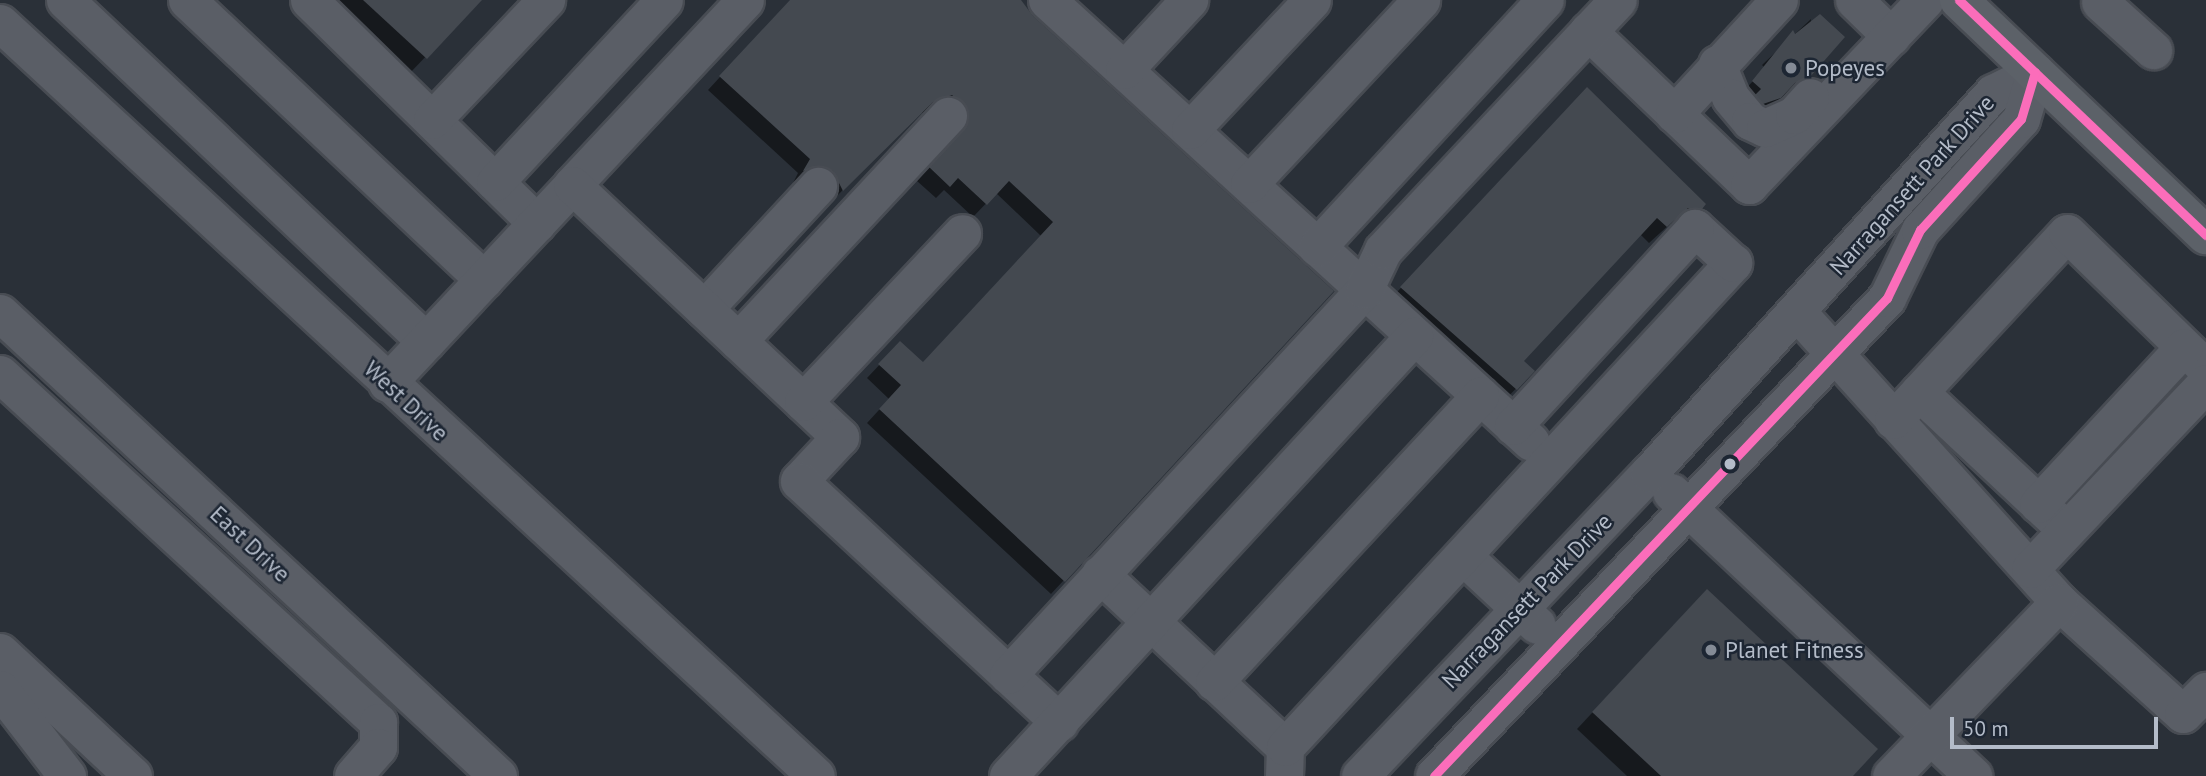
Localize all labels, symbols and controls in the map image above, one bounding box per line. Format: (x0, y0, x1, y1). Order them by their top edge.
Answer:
place label: Popeyes (1805, 54, 1885, 82)
marker: Popeyes (1783, 60, 1799, 76)
street label: Narragansett Park Drive (1824, 89, 2000, 281)
street label: West Drive (358, 355, 454, 447)
unlabelled marker (1723, 457, 1737, 471)
street label: East Drive (204, 500, 296, 588)
street label: Narragansett Park Drive (1436, 507, 1618, 695)
place label: Planet Fitness (1725, 636, 1864, 664)
marker: Planet Fitness (1703, 642, 1719, 658)
scale bar (1954, 702, 2162, 746)
text: 50 m (1963, 715, 2009, 742)

